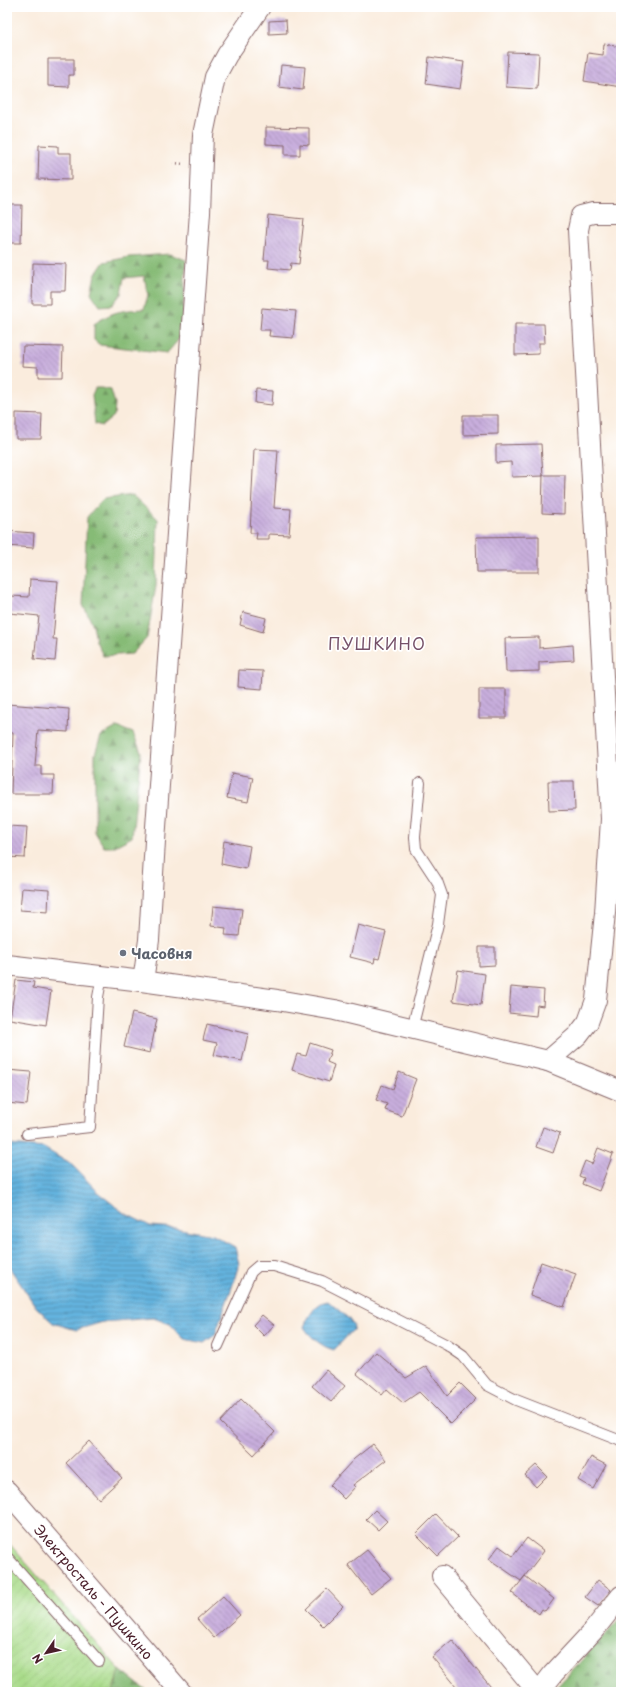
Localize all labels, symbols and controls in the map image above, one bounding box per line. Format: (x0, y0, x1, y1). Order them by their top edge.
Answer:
district label: ПУШКИНО (328, 631, 426, 655)
place label: Часовня (131, 943, 192, 964)
marker: Часовня (118, 948, 128, 958)
street label: Электросталь - Пушкино (30, 1519, 159, 1664)
north arrow (26, 1633, 66, 1673)
text: N (28, 1650, 47, 1667)

